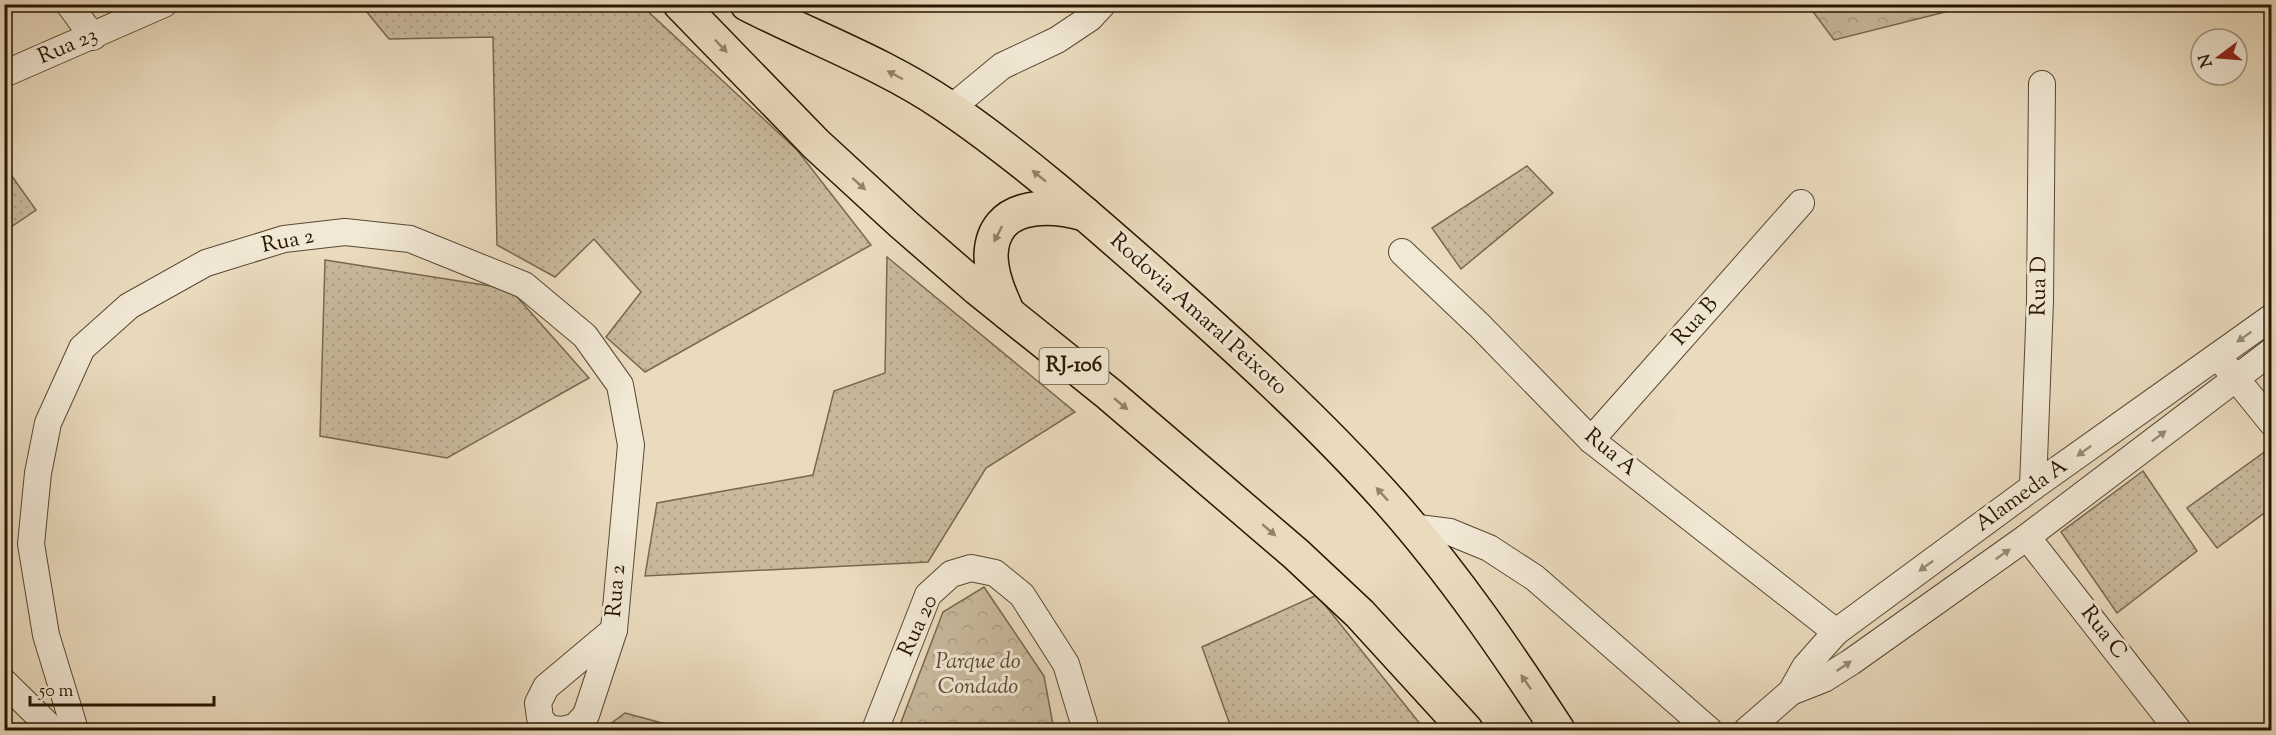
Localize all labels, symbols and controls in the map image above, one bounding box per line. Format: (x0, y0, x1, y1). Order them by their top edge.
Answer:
street label: Rua 23 (33, 20, 103, 74)
north arrow (2189, 27, 2249, 87)
one-way arrow (714, 39, 728, 54)
text: N (2194, 51, 2220, 70)
one-way arrow (886, 70, 903, 80)
one-way arrow (1031, 169, 1047, 182)
one-way arrow (851, 177, 866, 190)
street label: Rua 2 (259, 221, 317, 263)
one-way arrow (994, 225, 1004, 243)
street label: Rodovia Amaral Peixoto (1102, 226, 1294, 404)
street label: Rua D (2023, 256, 2057, 316)
street label: Rua B (1665, 290, 1727, 354)
one-way arrow (2237, 330, 2252, 342)
road number: RJ-106 (1040, 348, 1108, 384)
one-way arrow (1113, 397, 1128, 410)
street label: Rua A (1577, 421, 1644, 485)
one-way arrow (2151, 431, 2166, 443)
one-way arrow (2076, 445, 2092, 457)
street label: Alameda A (1969, 451, 2075, 541)
one-way arrow (1375, 486, 1389, 501)
one-way arrow (1261, 523, 1276, 536)
one-way arrow (1994, 548, 2010, 560)
one-way arrow (1919, 560, 1935, 572)
street label: Rua 2 (599, 563, 635, 619)
street label: Rua 20 (891, 590, 947, 662)
street label: Rua C (2072, 599, 2134, 667)
park label: Parque do Condado (935, 647, 1021, 704)
one-way arrow (1835, 661, 1852, 672)
scale bar (30, 669, 214, 707)
one-way arrow (1520, 674, 1532, 690)
text: 50 m (38, 679, 74, 705)

